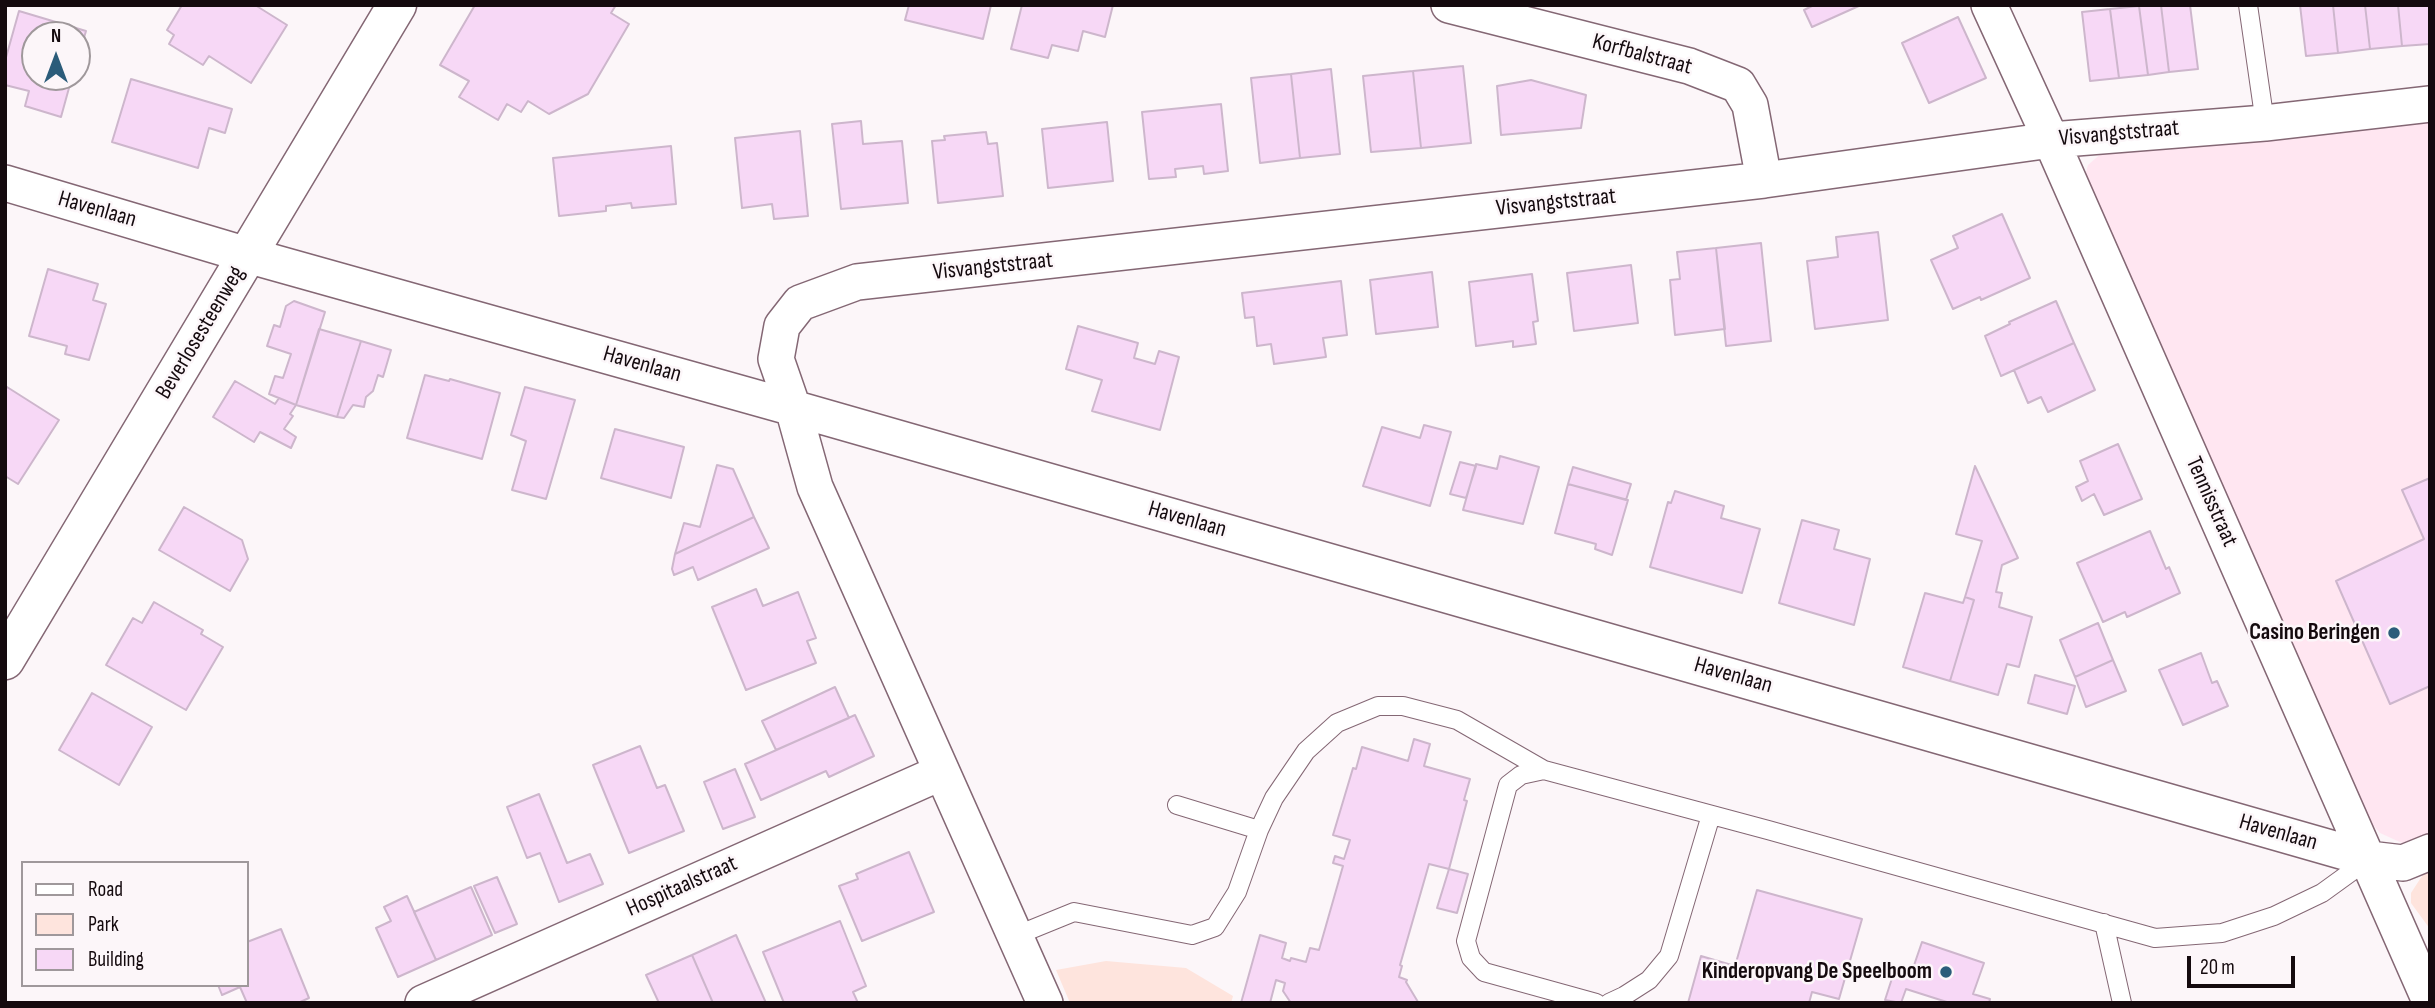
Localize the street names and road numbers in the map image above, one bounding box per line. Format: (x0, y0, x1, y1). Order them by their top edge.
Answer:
street label: Korfbalstraat (1589, 28, 1695, 82)
street label: Visvangststraat (2058, 115, 2180, 153)
street label: Visvangststraat (1495, 183, 1617, 223)
street label: Havenlaan (55, 186, 139, 234)
street label: Visvangststraat (932, 247, 1054, 287)
street label: Beverlosesteenweg (151, 262, 251, 404)
street label: Havenlaan (600, 341, 684, 389)
street label: Tennisstraat (2179, 453, 2243, 551)
street label: Havenlaan (1145, 496, 1229, 544)
street label: Havenlaan (1691, 652, 1775, 700)
street label: Havenlaan (2236, 809, 2320, 857)
street label: Hospitaalstraat (622, 850, 742, 924)

